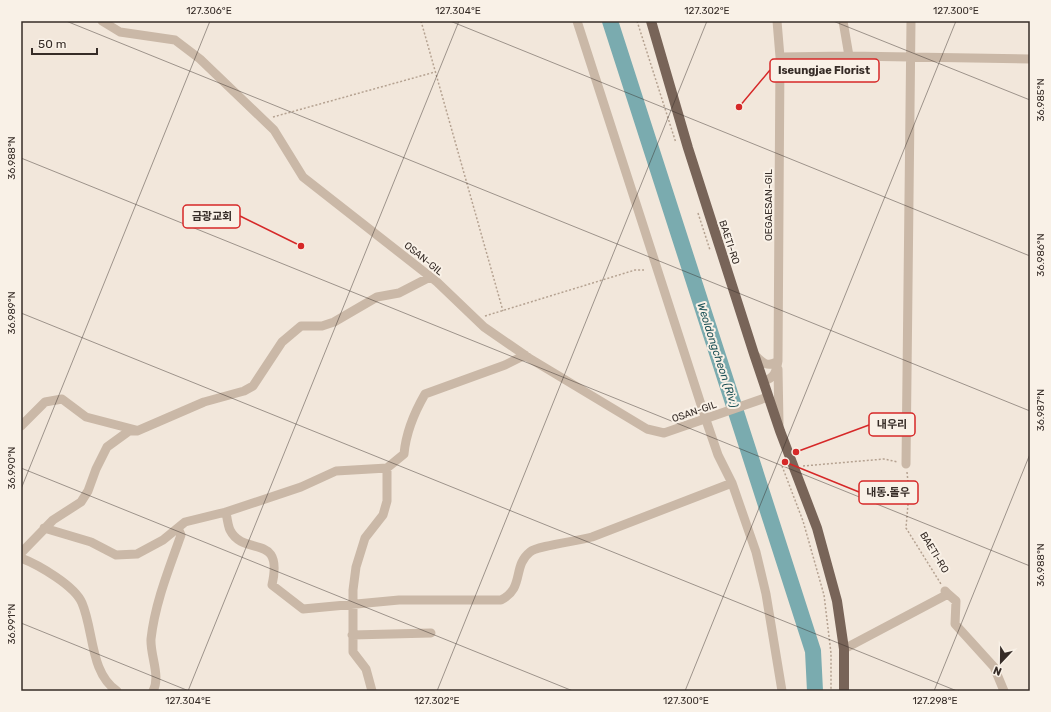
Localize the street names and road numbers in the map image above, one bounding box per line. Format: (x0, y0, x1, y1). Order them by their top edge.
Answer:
street label: OEGAESAN-GIL (763, 169, 775, 241)
street label: BAETI-RO (716, 219, 742, 266)
street label: OSAN-GIL (402, 239, 445, 278)
street label: OSAN-GIL (670, 399, 719, 425)
street label: BAETI-RO (917, 530, 951, 575)

